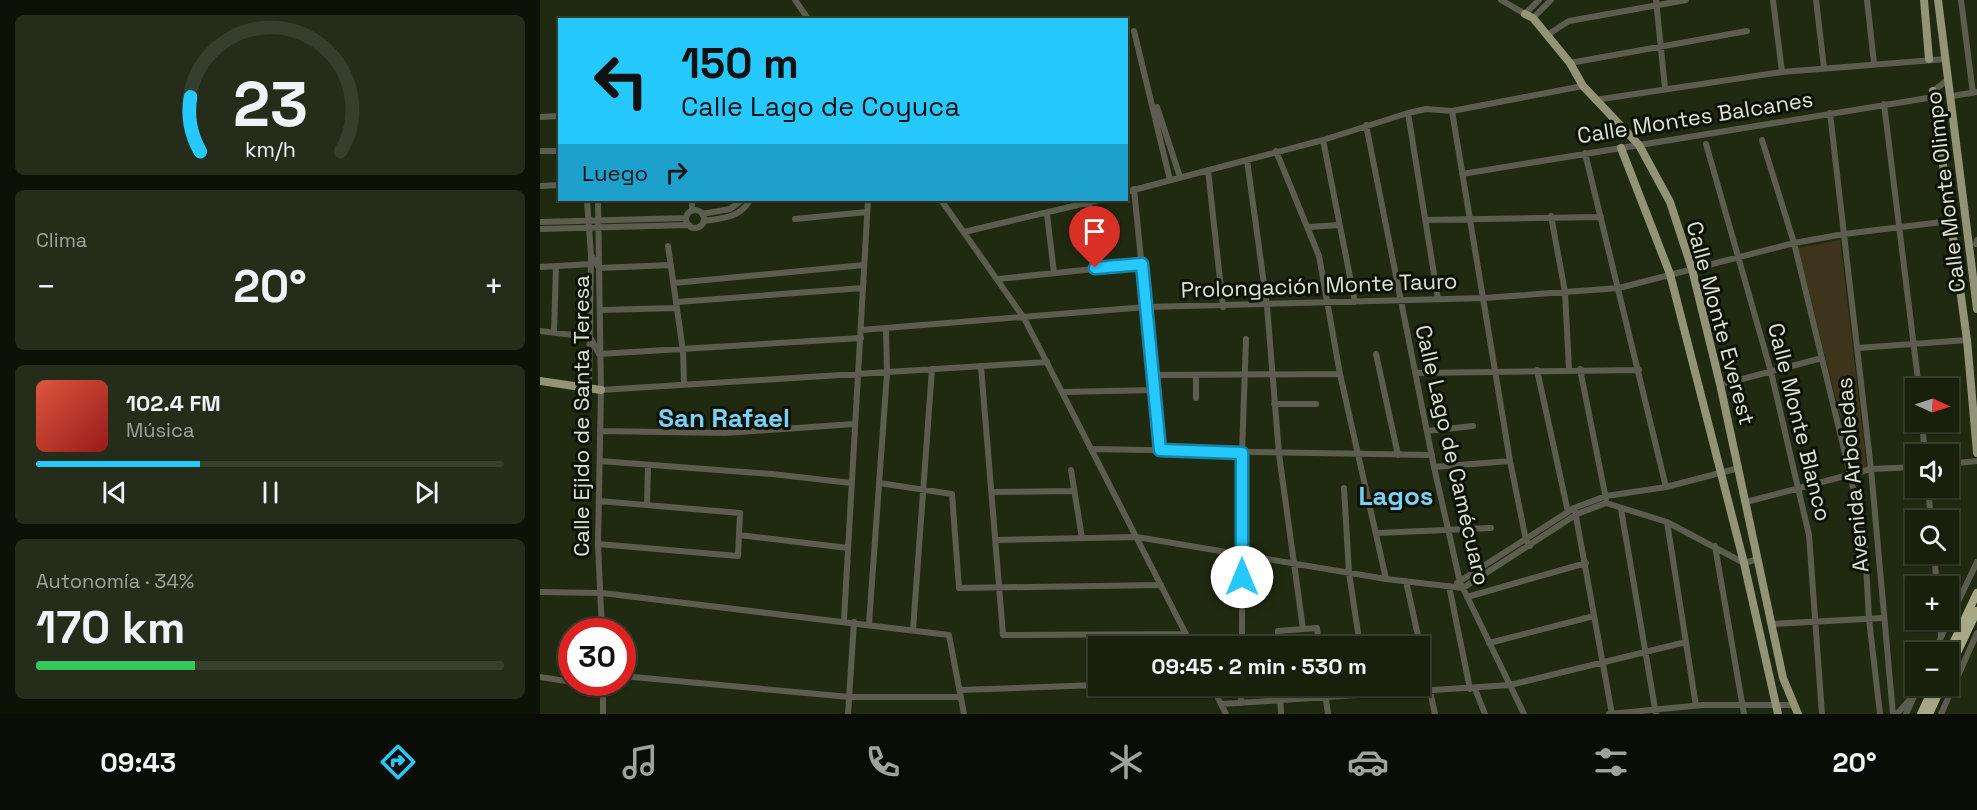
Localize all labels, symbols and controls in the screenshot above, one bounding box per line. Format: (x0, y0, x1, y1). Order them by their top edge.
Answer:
text: 150 m (681, 37, 799, 90)
icon: left (582, 42, 660, 120)
text: 23 (232, 65, 307, 144)
street label: Calle Montes Balcanes (1575, 85, 1815, 149)
text: Calle Lago de Coyuca (681, 89, 960, 124)
street label: Calle Monte Olimpo (1919, 90, 1971, 294)
text: km/h (244, 136, 296, 163)
icon: right (660, 156, 693, 189)
text: Luego (582, 159, 648, 187)
pin (1069, 206, 1120, 268)
icon: arrive (1078, 215, 1111, 248)
street label: Calle Monte Everest (1680, 218, 1762, 428)
text: Clima (36, 227, 87, 253)
text: 20° (233, 258, 307, 315)
text: − (36, 266, 56, 308)
text: + (484, 266, 504, 308)
street label: Prolongación Monte Tauro (1180, 266, 1458, 304)
street label: Calle Ejido de Santa Teresa (567, 275, 595, 557)
street label: Calle Monte Blanco (1762, 320, 1838, 524)
street label: Calle Lago de Camécuaro (1409, 322, 1497, 588)
street label: Avenida Arboledas (1830, 376, 1874, 574)
north arrow (1905, 378, 1959, 432)
map controls (1905, 378, 1959, 696)
text: 102.4 FM (126, 389, 221, 417)
district label: San Rafael (658, 401, 790, 435)
text: Música (126, 417, 194, 443)
button: sound (1905, 444, 1959, 498)
icon: previous (98, 476, 131, 509)
icon: pause (254, 476, 287, 509)
icon: next (410, 476, 443, 509)
district label: Lagos (1359, 479, 1433, 513)
button: search (1905, 510, 1959, 564)
position arrow (1210, 545, 1274, 609)
text: Autonomía · 34% (36, 568, 194, 594)
button: + (1905, 576, 1959, 630)
text: 170 km (36, 599, 186, 656)
speed limit sign: 30 (558, 618, 636, 696)
button: − (1905, 642, 1959, 696)
text: 09:45 · 2 min · 530 m (1151, 652, 1367, 680)
icon: directions (377, 741, 419, 783)
icon: music (619, 741, 661, 783)
icon: phone (862, 741, 904, 783)
icon: climate (1105, 741, 1147, 783)
icon: car (1347, 741, 1389, 783)
icon: filters (1590, 741, 1632, 783)
text: 09:43 (100, 745, 176, 780)
text: 20° (1832, 745, 1877, 780)

